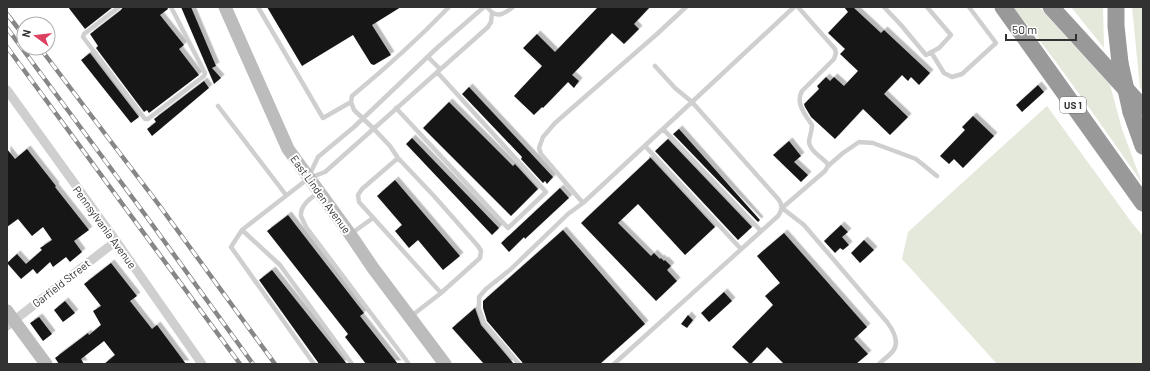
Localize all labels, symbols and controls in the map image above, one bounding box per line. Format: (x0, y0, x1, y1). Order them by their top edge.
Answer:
north arrow (16, 16, 56, 56)
scale bar (1006, 16, 1076, 42)
text: 50 m (1012, 22, 1037, 36)
text: N (19, 28, 33, 39)
road number: US 1 (1060, 97, 1086, 113)
street label: East Linden Avenue (288, 152, 354, 236)
street label: Pennsylvania Avenue (71, 183, 139, 271)
street label: Garfield Street (30, 256, 92, 310)

